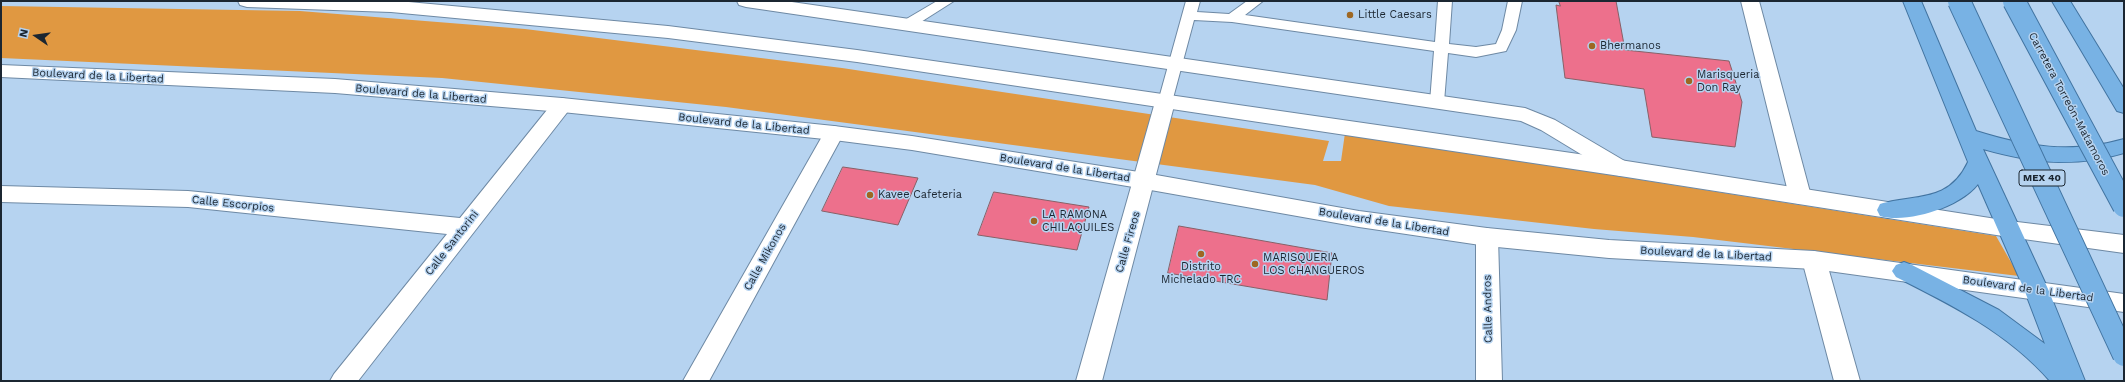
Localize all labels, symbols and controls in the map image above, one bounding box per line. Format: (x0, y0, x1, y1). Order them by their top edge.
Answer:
place label: Little Caesars (1358, 8, 1432, 22)
marker: Little Caesars (1345, 10, 1355, 20)
north arrow (16, 16, 56, 56)
text: N (17, 28, 31, 39)
street label: Carretera Torreón-Matamoros (2026, 30, 2112, 178)
place label: Bhermanos (1600, 39, 1661, 53)
marker: Bhermanos (1587, 41, 1597, 51)
street label: Boulevard de la Libertad (32, 66, 164, 86)
place label: Marisqueria Don Ray (1697, 68, 1759, 94)
marker: Marisqueria Don Ray (1684, 76, 1694, 86)
street label: Boulevard de la Libertad (355, 82, 487, 106)
street label: Boulevard de la Libertad (678, 111, 810, 137)
street label: Boulevard de la Libertad (999, 151, 1131, 185)
road number: MEX 40 (2019, 170, 2065, 186)
place label: Kavee Cafeteria (878, 188, 962, 202)
marker: Kavee Cafeteria (865, 190, 875, 200)
street label: Calle Escorpios (191, 193, 275, 215)
street label: Boulevard de la Libertad (1318, 205, 1450, 239)
street label: Calle Santorini (423, 208, 481, 278)
place label: LA RAMONA CHILAQUILES (1042, 208, 1114, 234)
street label: Calle Fireos (1113, 210, 1143, 274)
marker: LA RAMONA CHILAQUILES (1029, 216, 1039, 226)
street label: Calle Mikonos (741, 221, 789, 293)
street label: Boulevard de la Libertad (1640, 244, 1772, 264)
marker: Distrito Michelado TRC (1196, 249, 1206, 259)
place label: MARISQUERIA LOS CHANGUEROS (1263, 251, 1365, 277)
marker: MARISQUERIA LOS CHANGUEROS (1250, 259, 1260, 269)
place label: Distrito Michelado TRC (1161, 260, 1241, 286)
street label: Boulevard de la Libertad (1962, 273, 2094, 305)
street label: Calle Andros (1481, 275, 1495, 343)

